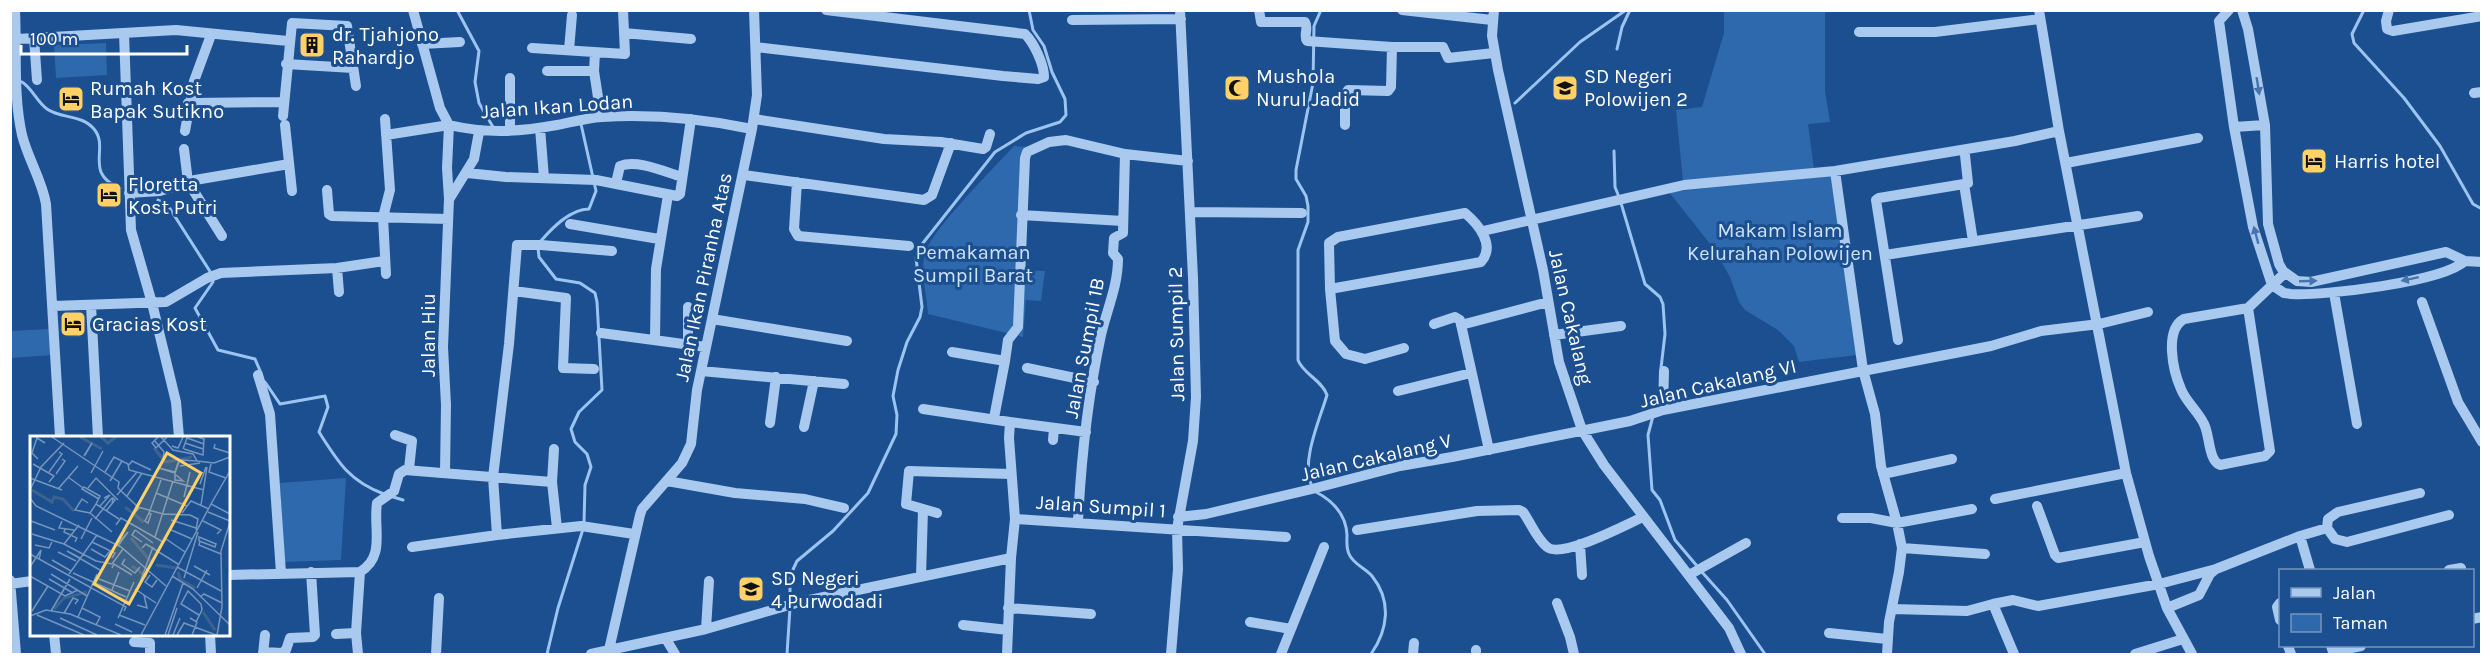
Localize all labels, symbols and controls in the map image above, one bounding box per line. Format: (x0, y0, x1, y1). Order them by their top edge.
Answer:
scale bar (21, 18, 188, 56)
place label: dr. Tjahjono Rahardjo (332, 23, 439, 69)
text: 100 m (30, 28, 78, 50)
building icon: dr. Tjahjono Rahardjo (297, 30, 327, 60)
place label: Mushola Nurul Jadid (1256, 65, 1360, 111)
place label: SD Negeri Polowijen 2 (1584, 65, 1688, 111)
mosque icon: Mushola Nurul Jadid (1222, 73, 1252, 103)
school or university icon: SD Negeri Polowijen 2 (1550, 73, 1580, 103)
place label: Rumah Kost Bapak Sutikno (90, 77, 224, 123)
one-way arrow (2254, 77, 2263, 96)
hotel icon: Rumah Kost Bapak Sutikno (56, 84, 86, 114)
street label: Jalan Ikan Lodan (480, 90, 634, 123)
hotel icon: Harris hotel (2299, 146, 2329, 176)
place label: Harris hotel (2334, 150, 2440, 173)
street label: Jalan Ikan Piranha Atas (670, 171, 737, 384)
place label: Floretta Kost Putri (128, 173, 218, 219)
hotel icon: Floretta Kost Putri (94, 180, 124, 210)
park label: Makam Islam Kelurahan Polowijen (1687, 219, 1873, 265)
one-way arrow (2251, 226, 2260, 244)
park label: Pemakaman Sumpil Barat (913, 241, 1034, 287)
street label: Jalan Cakalang (1544, 247, 1597, 387)
street label: Jalan Sumpil 2 (1164, 266, 1189, 402)
one-way arrow (2401, 275, 2420, 285)
street label: Jalan Sumpil 1B (1060, 276, 1109, 420)
one-way arrow (2298, 276, 2317, 285)
street label: Jalan Hiu (417, 293, 440, 377)
hotel icon: Gracias Kost (58, 309, 88, 339)
place label: Gracias Kost (92, 313, 207, 336)
street label: Jalan Cakalang VI (1638, 354, 1798, 413)
street label: Jalan Cakalang V (1298, 429, 1454, 486)
inset map (30, 436, 230, 635)
street label: Jalan Sumpil 1 (1035, 490, 1167, 523)
place label: SD Negeri 4 Purwodadi (771, 567, 883, 613)
legend (2279, 569, 2474, 647)
school or university icon: SD Negeri 4 Purwodadi (736, 574, 766, 604)
text: Jalan (2333, 582, 2376, 604)
text: Taman (2333, 612, 2388, 634)

